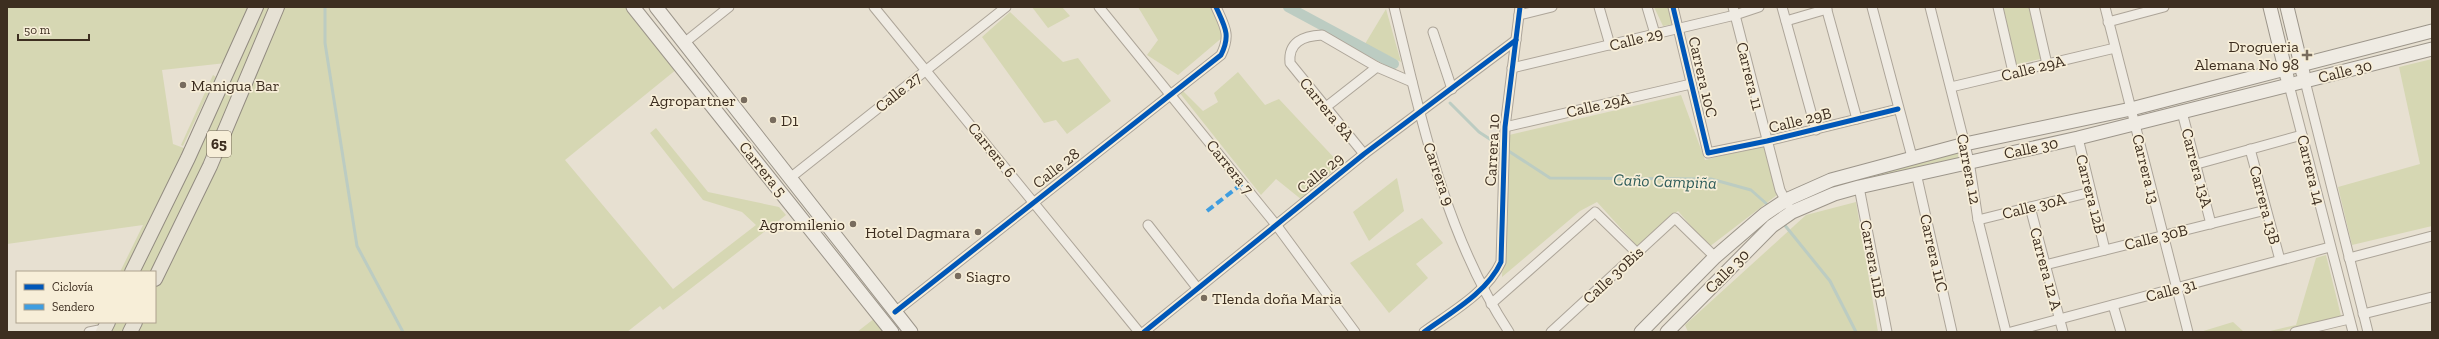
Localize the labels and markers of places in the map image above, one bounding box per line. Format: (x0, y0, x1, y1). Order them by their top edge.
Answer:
place label: Drogueria Alemana No 98 (2194, 37, 2299, 74)
marker: Drogueria Alemana No 98 (2302, 50, 2312, 60)
place label: Manigua Bar (191, 76, 280, 95)
marker: Manigua Bar (178, 80, 188, 90)
place label: Agropartner (650, 91, 736, 110)
marker: Agropartner (739, 95, 749, 105)
place label: D1 (781, 111, 798, 130)
marker: D1 (768, 115, 778, 125)
place label: Agromilenio (759, 215, 845, 234)
marker: Agromilenio (848, 219, 858, 229)
place label: Hotel Dagmara (865, 223, 970, 242)
marker: Hotel Dagmara (973, 227, 983, 237)
place label: Siagro (966, 267, 1010, 286)
marker: Siagro (953, 271, 963, 281)
place label: TIenda doña Maria (1212, 289, 1342, 308)
marker: TIenda doña Maria (1199, 293, 1209, 303)

